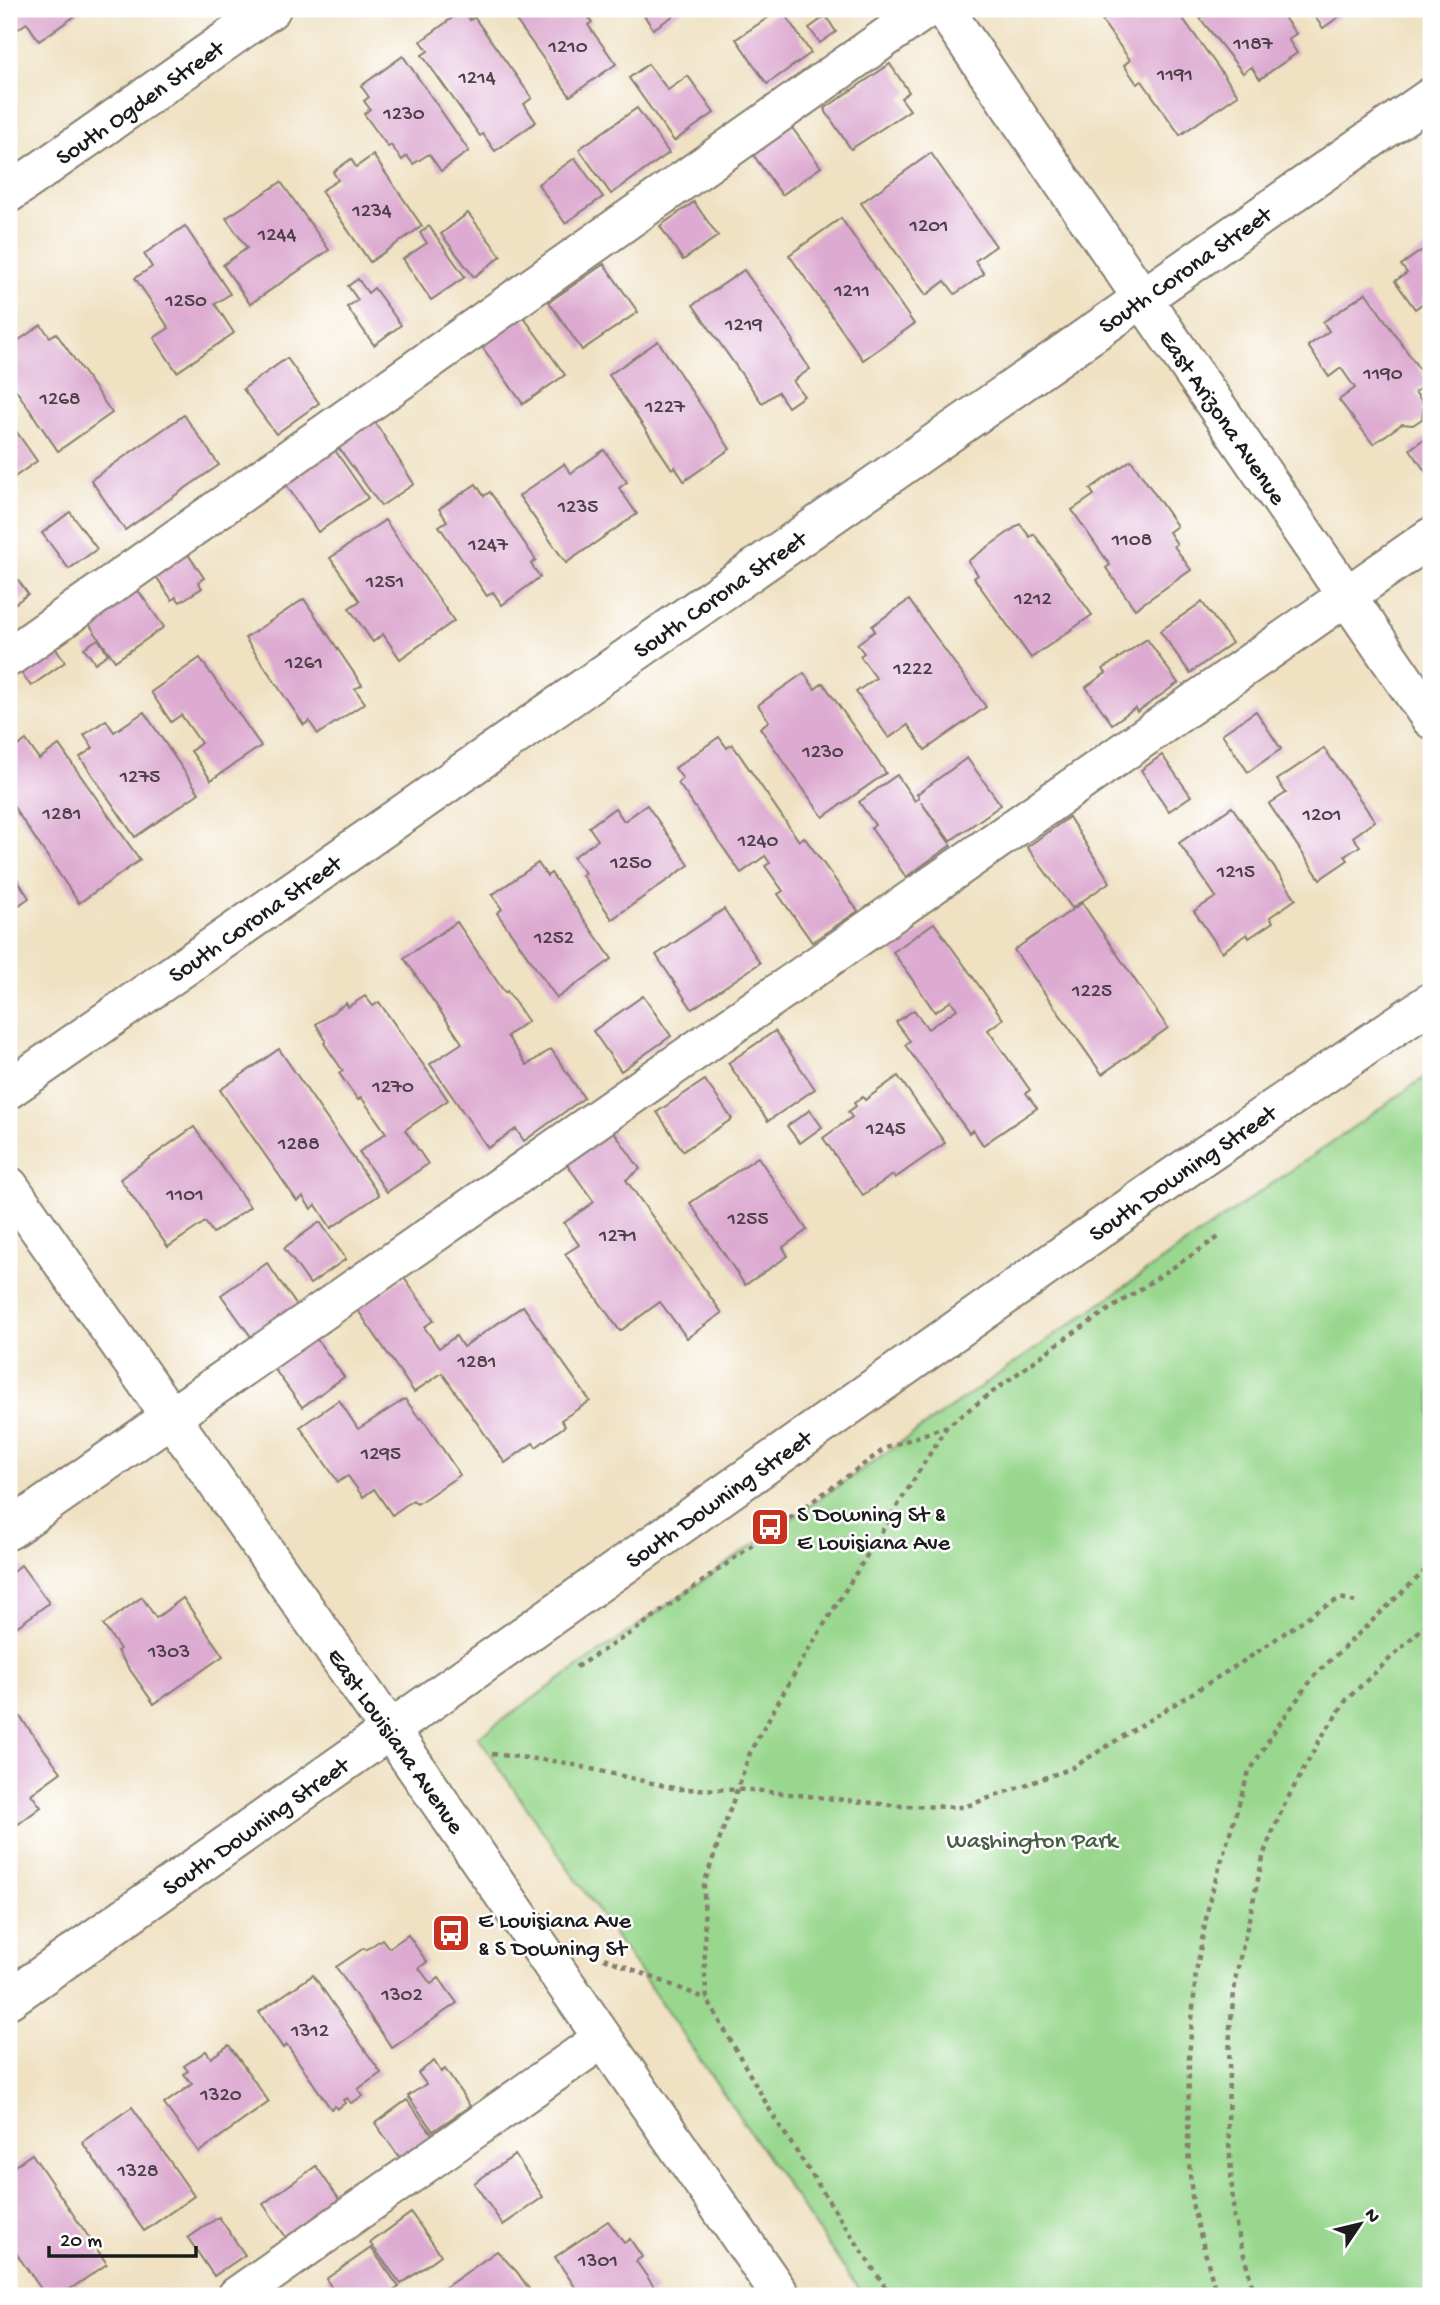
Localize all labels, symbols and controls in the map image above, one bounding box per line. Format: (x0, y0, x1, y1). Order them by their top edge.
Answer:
house number: 1187 (1232, 33, 1274, 58)
street label: South Ogden Street (51, 34, 233, 174)
house number: 1210 (547, 36, 588, 61)
house number: 1191 (1156, 64, 1193, 89)
house number: 1214 (457, 67, 496, 92)
house number: 1230 (382, 103, 425, 128)
house number: 1234 (351, 200, 392, 225)
street label: South Corona Street (1094, 200, 1280, 342)
house number: 1201 (908, 215, 949, 240)
house number: 1244 (257, 224, 296, 249)
house number: 1211 (833, 280, 870, 305)
house number: 1250 (164, 290, 207, 315)
house number: 1219 (724, 314, 763, 339)
street label: East Arizona Avenue (1150, 325, 1291, 512)
house number: 1190 (1362, 363, 1403, 388)
house number: 1268 (39, 388, 80, 413)
house number: 1227 (644, 396, 686, 421)
house number: 1235 (557, 496, 598, 521)
street label: South Corona Street (629, 525, 815, 667)
house number: 1108 (1111, 529, 1152, 554)
house number: 1247 (467, 534, 509, 559)
house number: 1251 (365, 571, 404, 596)
house number: 1212 (1013, 588, 1052, 613)
house number: 1261 (284, 652, 323, 677)
house number: 1222 (892, 658, 933, 683)
house number: 1230 (801, 741, 844, 766)
house number: 1275 (119, 766, 160, 791)
house number: 1281 (42, 803, 81, 828)
house number: 1201 (1301, 804, 1342, 829)
house number: 1240 (737, 830, 778, 855)
street label: South Corona Street (164, 849, 350, 991)
house number: 1250 (609, 852, 652, 877)
house number: 1215 (1216, 861, 1255, 886)
house number: 1252 (533, 927, 574, 952)
house number: 1225 (1071, 980, 1112, 1005)
house number: 1270 (371, 1076, 414, 1101)
street label: South Downing Street (1084, 1099, 1285, 1250)
house number: 1245 (865, 1118, 906, 1143)
house number: 1288 (277, 1133, 320, 1158)
house number: 1101 (165, 1184, 204, 1209)
house number: 1255 (727, 1208, 768, 1233)
house number: 1271 (598, 1225, 637, 1250)
house number: 1281 (457, 1351, 496, 1376)
street label: South Downing Street (621, 1424, 821, 1577)
house number: 1295 (360, 1443, 401, 1468)
place label: S Downing St & E Louisiana Ave (797, 1502, 951, 1559)
bus stop icon: S Downing St & E Louisiana Ave (749, 1506, 791, 1548)
house number: 1303 (147, 1641, 190, 1666)
street label: East Louisiana Avenue (319, 1643, 470, 1841)
street label: South Downing Street (158, 1751, 357, 1904)
park label: Washington Park (947, 1828, 1120, 1857)
place label: E Louisiana Ave & S Downing St (478, 1908, 632, 1965)
bus stop icon: E Louisiana Ave & S Downing St (430, 1912, 472, 1954)
house number: 1302 (380, 1984, 423, 2009)
house number: 1312 (290, 2020, 329, 2045)
house number: 1320 (199, 2084, 242, 2109)
house number: 1328 (116, 2160, 159, 2185)
north arrow (1324, 2190, 1394, 2260)
text: N (1358, 2205, 1384, 2228)
scale bar (49, 2214, 196, 2258)
text: 20 m (60, 2230, 102, 2255)
house number: 1301 (577, 2250, 618, 2275)

